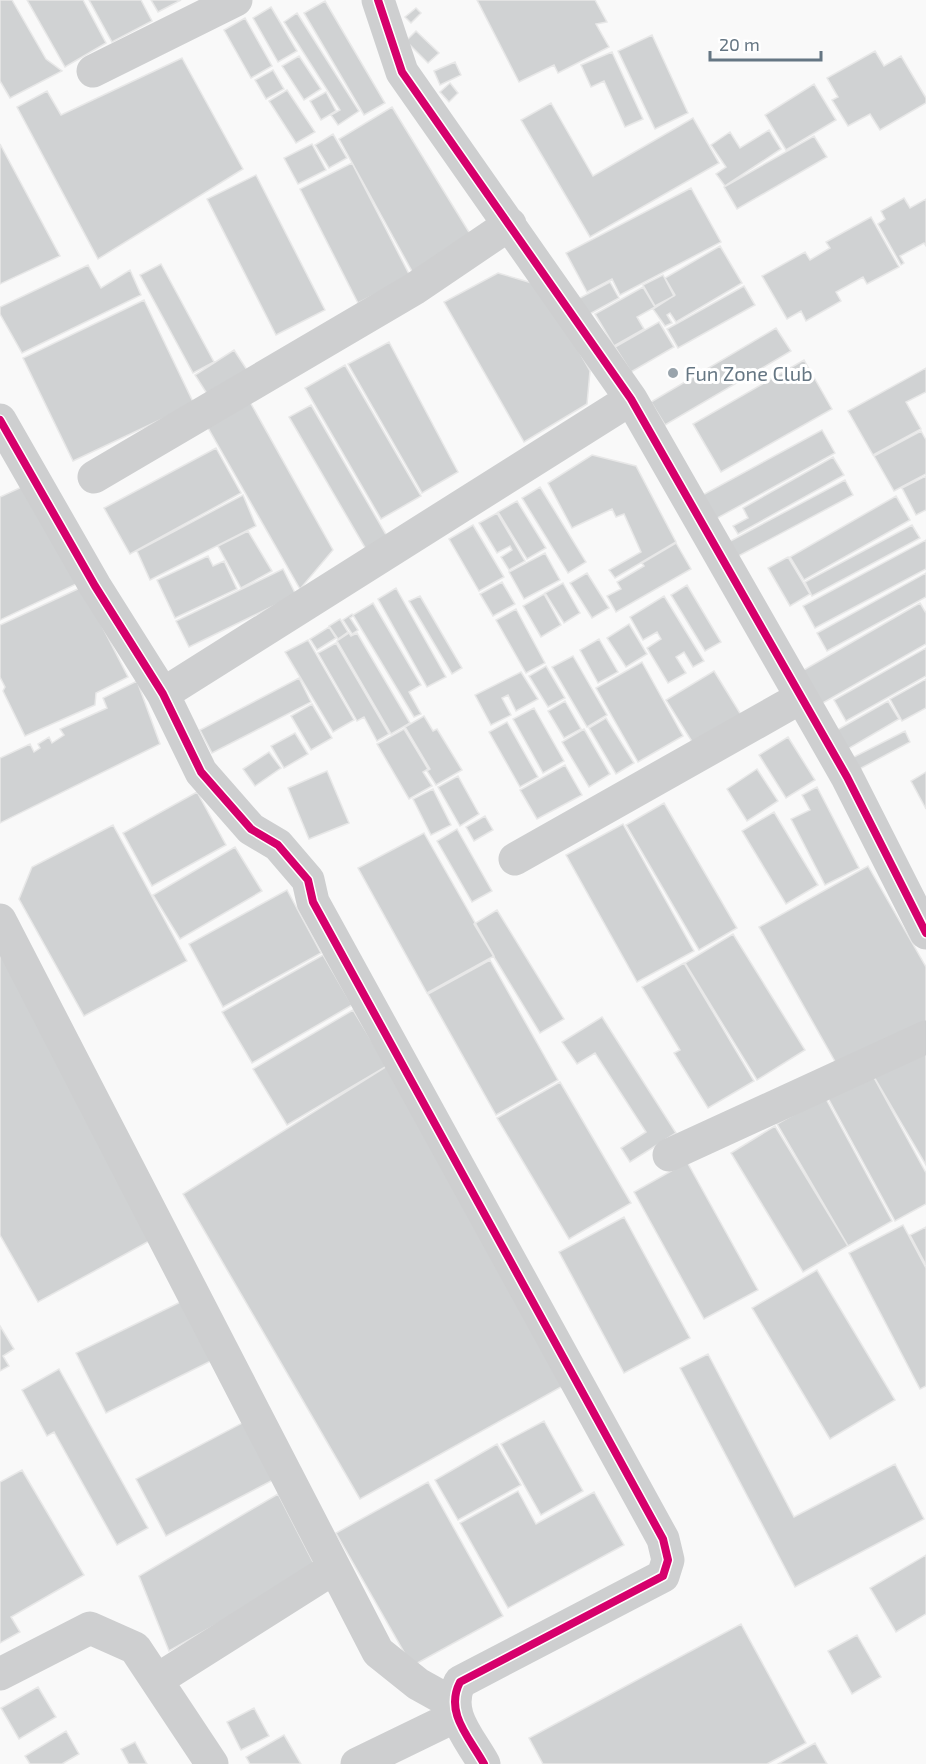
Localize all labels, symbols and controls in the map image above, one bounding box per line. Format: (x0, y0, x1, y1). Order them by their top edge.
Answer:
scale bar (710, 24, 821, 62)
text: 20 m (719, 33, 760, 55)
place label: Fun Zone Club (685, 361, 813, 385)
marker: Fun Zone Club (666, 366, 680, 380)

